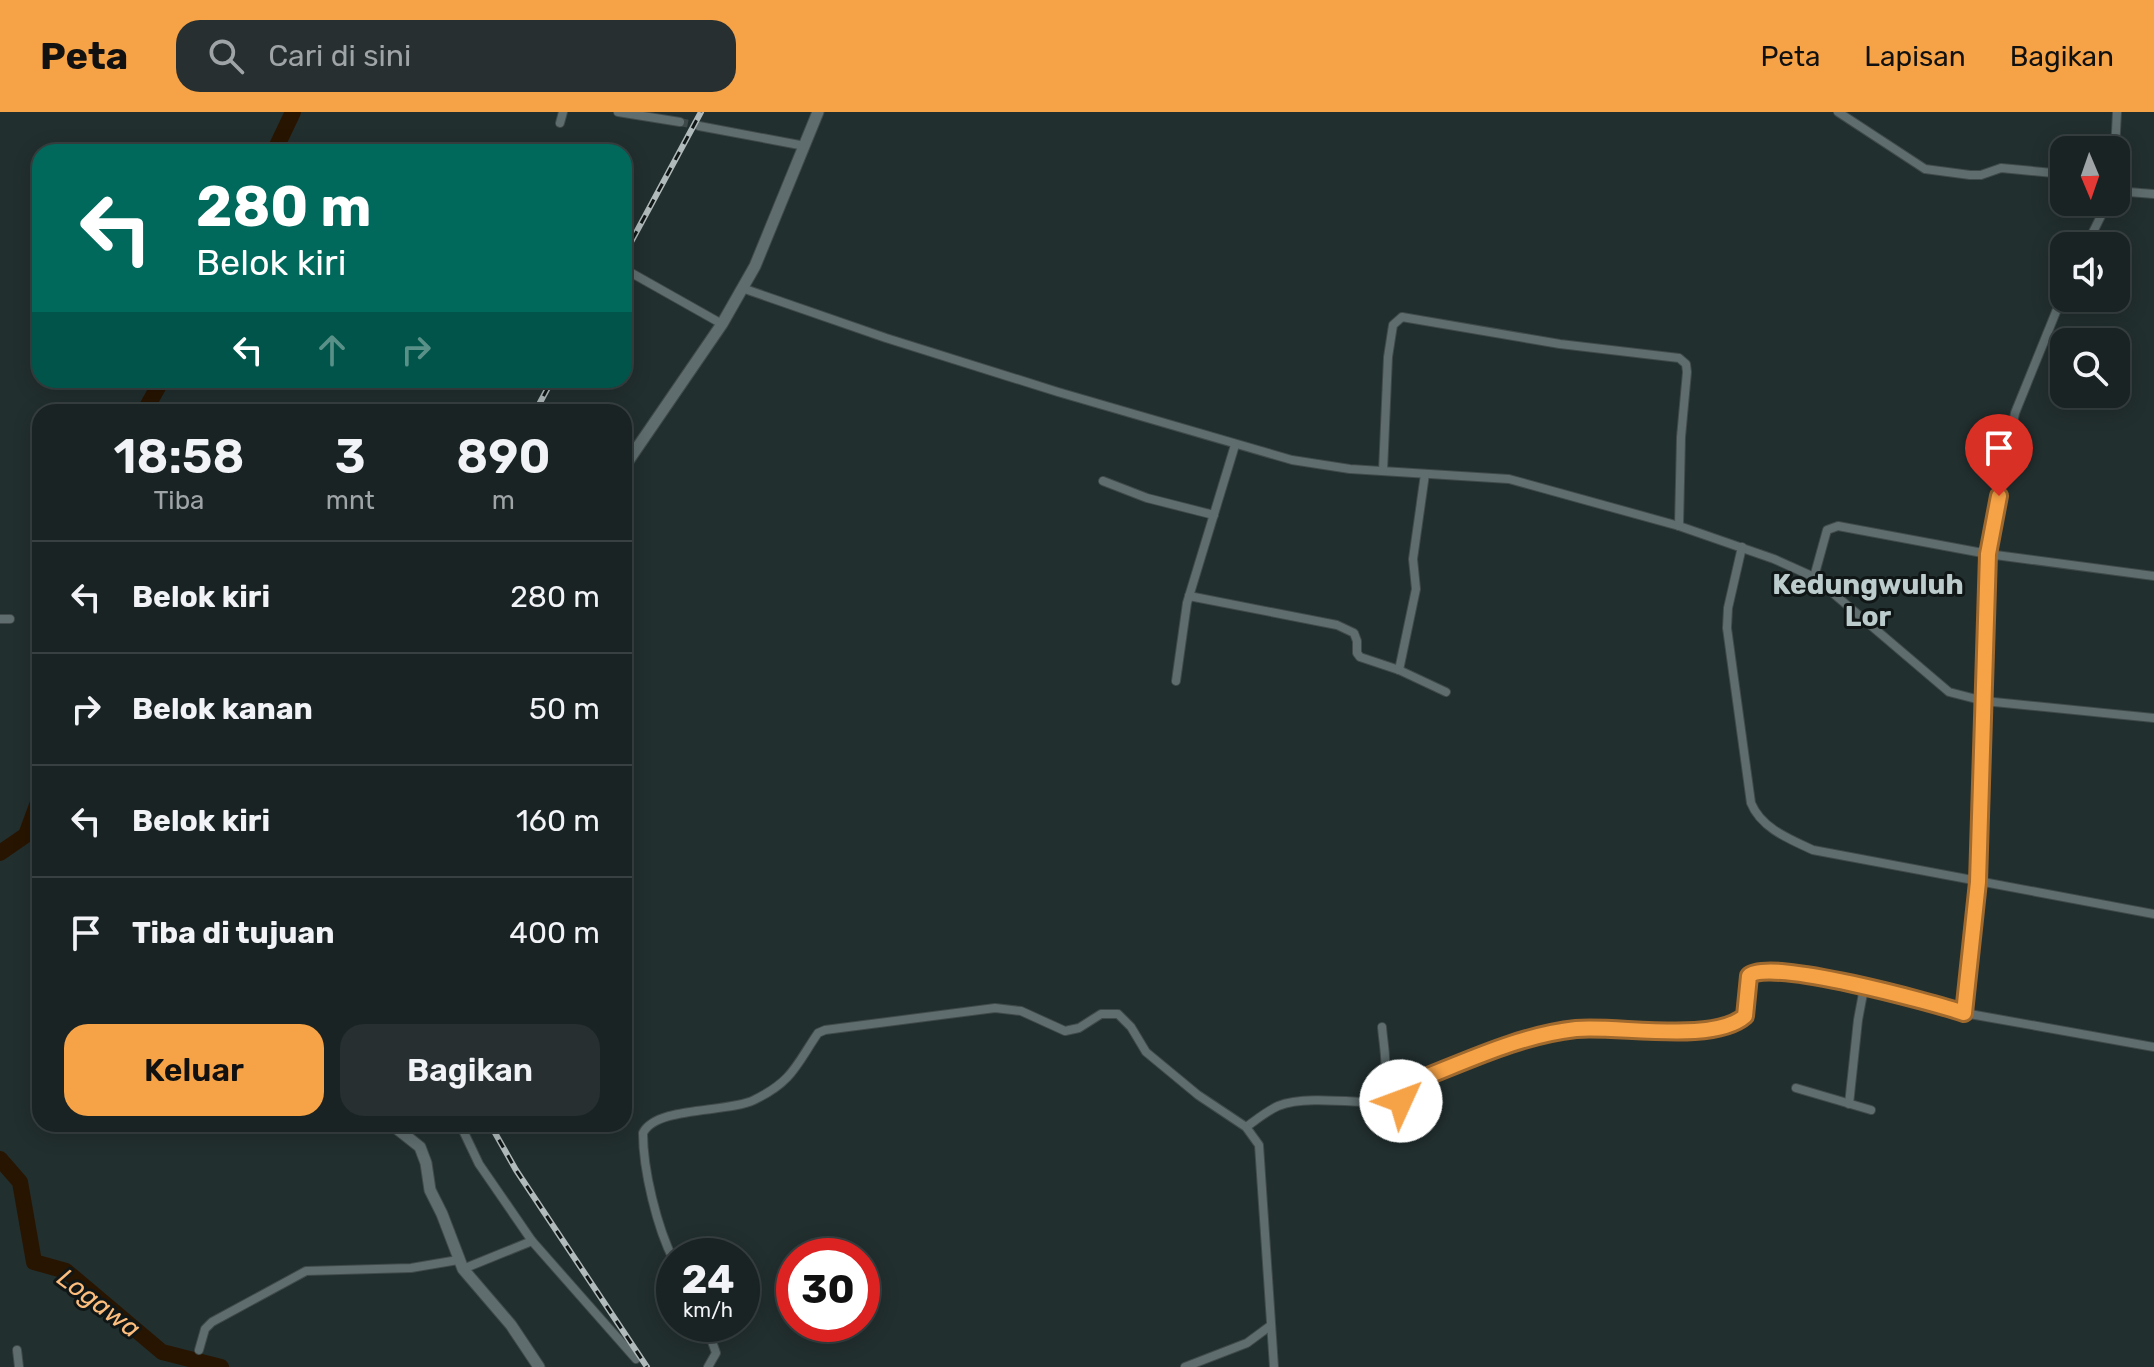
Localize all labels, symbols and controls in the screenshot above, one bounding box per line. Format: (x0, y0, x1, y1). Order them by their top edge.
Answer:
search box (176, 20, 736, 92)
text: Peta (40, 33, 128, 79)
icon: search (204, 34, 248, 78)
text: Cari di sini (268, 38, 411, 74)
text: Peta (1761, 40, 1820, 73)
text: Lapisan (1864, 40, 1966, 73)
text: Bagikan (2010, 40, 2114, 73)
north arrow (2050, 136, 2130, 216)
map controls (2050, 136, 2130, 408)
text: 280 m (196, 174, 372, 240)
icon: left (64, 176, 168, 280)
button: sound (2050, 232, 2130, 312)
text: Belok kiri (196, 241, 346, 284)
icon: left (226, 328, 270, 372)
icon: ahead (310, 328, 354, 372)
icon: right (394, 328, 438, 372)
button: search (2050, 328, 2130, 408)
pin (1965, 414, 2033, 496)
icon: arrive (1977, 426, 2021, 470)
text: 18:58 (114, 428, 244, 485)
text: 3 (335, 428, 366, 485)
text: 890 (456, 428, 550, 485)
text: Tiba (153, 485, 204, 516)
text: mnt (326, 485, 375, 516)
text: m (492, 485, 515, 516)
district label: Kedungwuluh Lor (1772, 568, 1964, 633)
icon: left (64, 575, 108, 619)
text: Belok kiri (132, 579, 270, 615)
text: 280 m (510, 579, 600, 615)
icon: right (64, 687, 108, 731)
text: Belok kanan (132, 691, 313, 727)
text: 50 m (529, 691, 600, 727)
icon: left (64, 799, 108, 843)
text: Belok kiri (132, 803, 270, 839)
text: 160 m (516, 803, 600, 839)
icon: arrive (64, 911, 108, 955)
text: Tiba di tujuan (132, 915, 334, 951)
text: 400 m (509, 915, 600, 951)
button: Keluar (64, 1024, 324, 1116)
button: Bagikan (340, 1024, 600, 1116)
position arrow (1359, 1059, 1443, 1143)
speed limit sign: 30 (776, 1238, 880, 1342)
text: 24 (681, 1256, 735, 1303)
water label: Logawa (51, 1262, 146, 1345)
text: km/h (683, 1298, 733, 1322)

